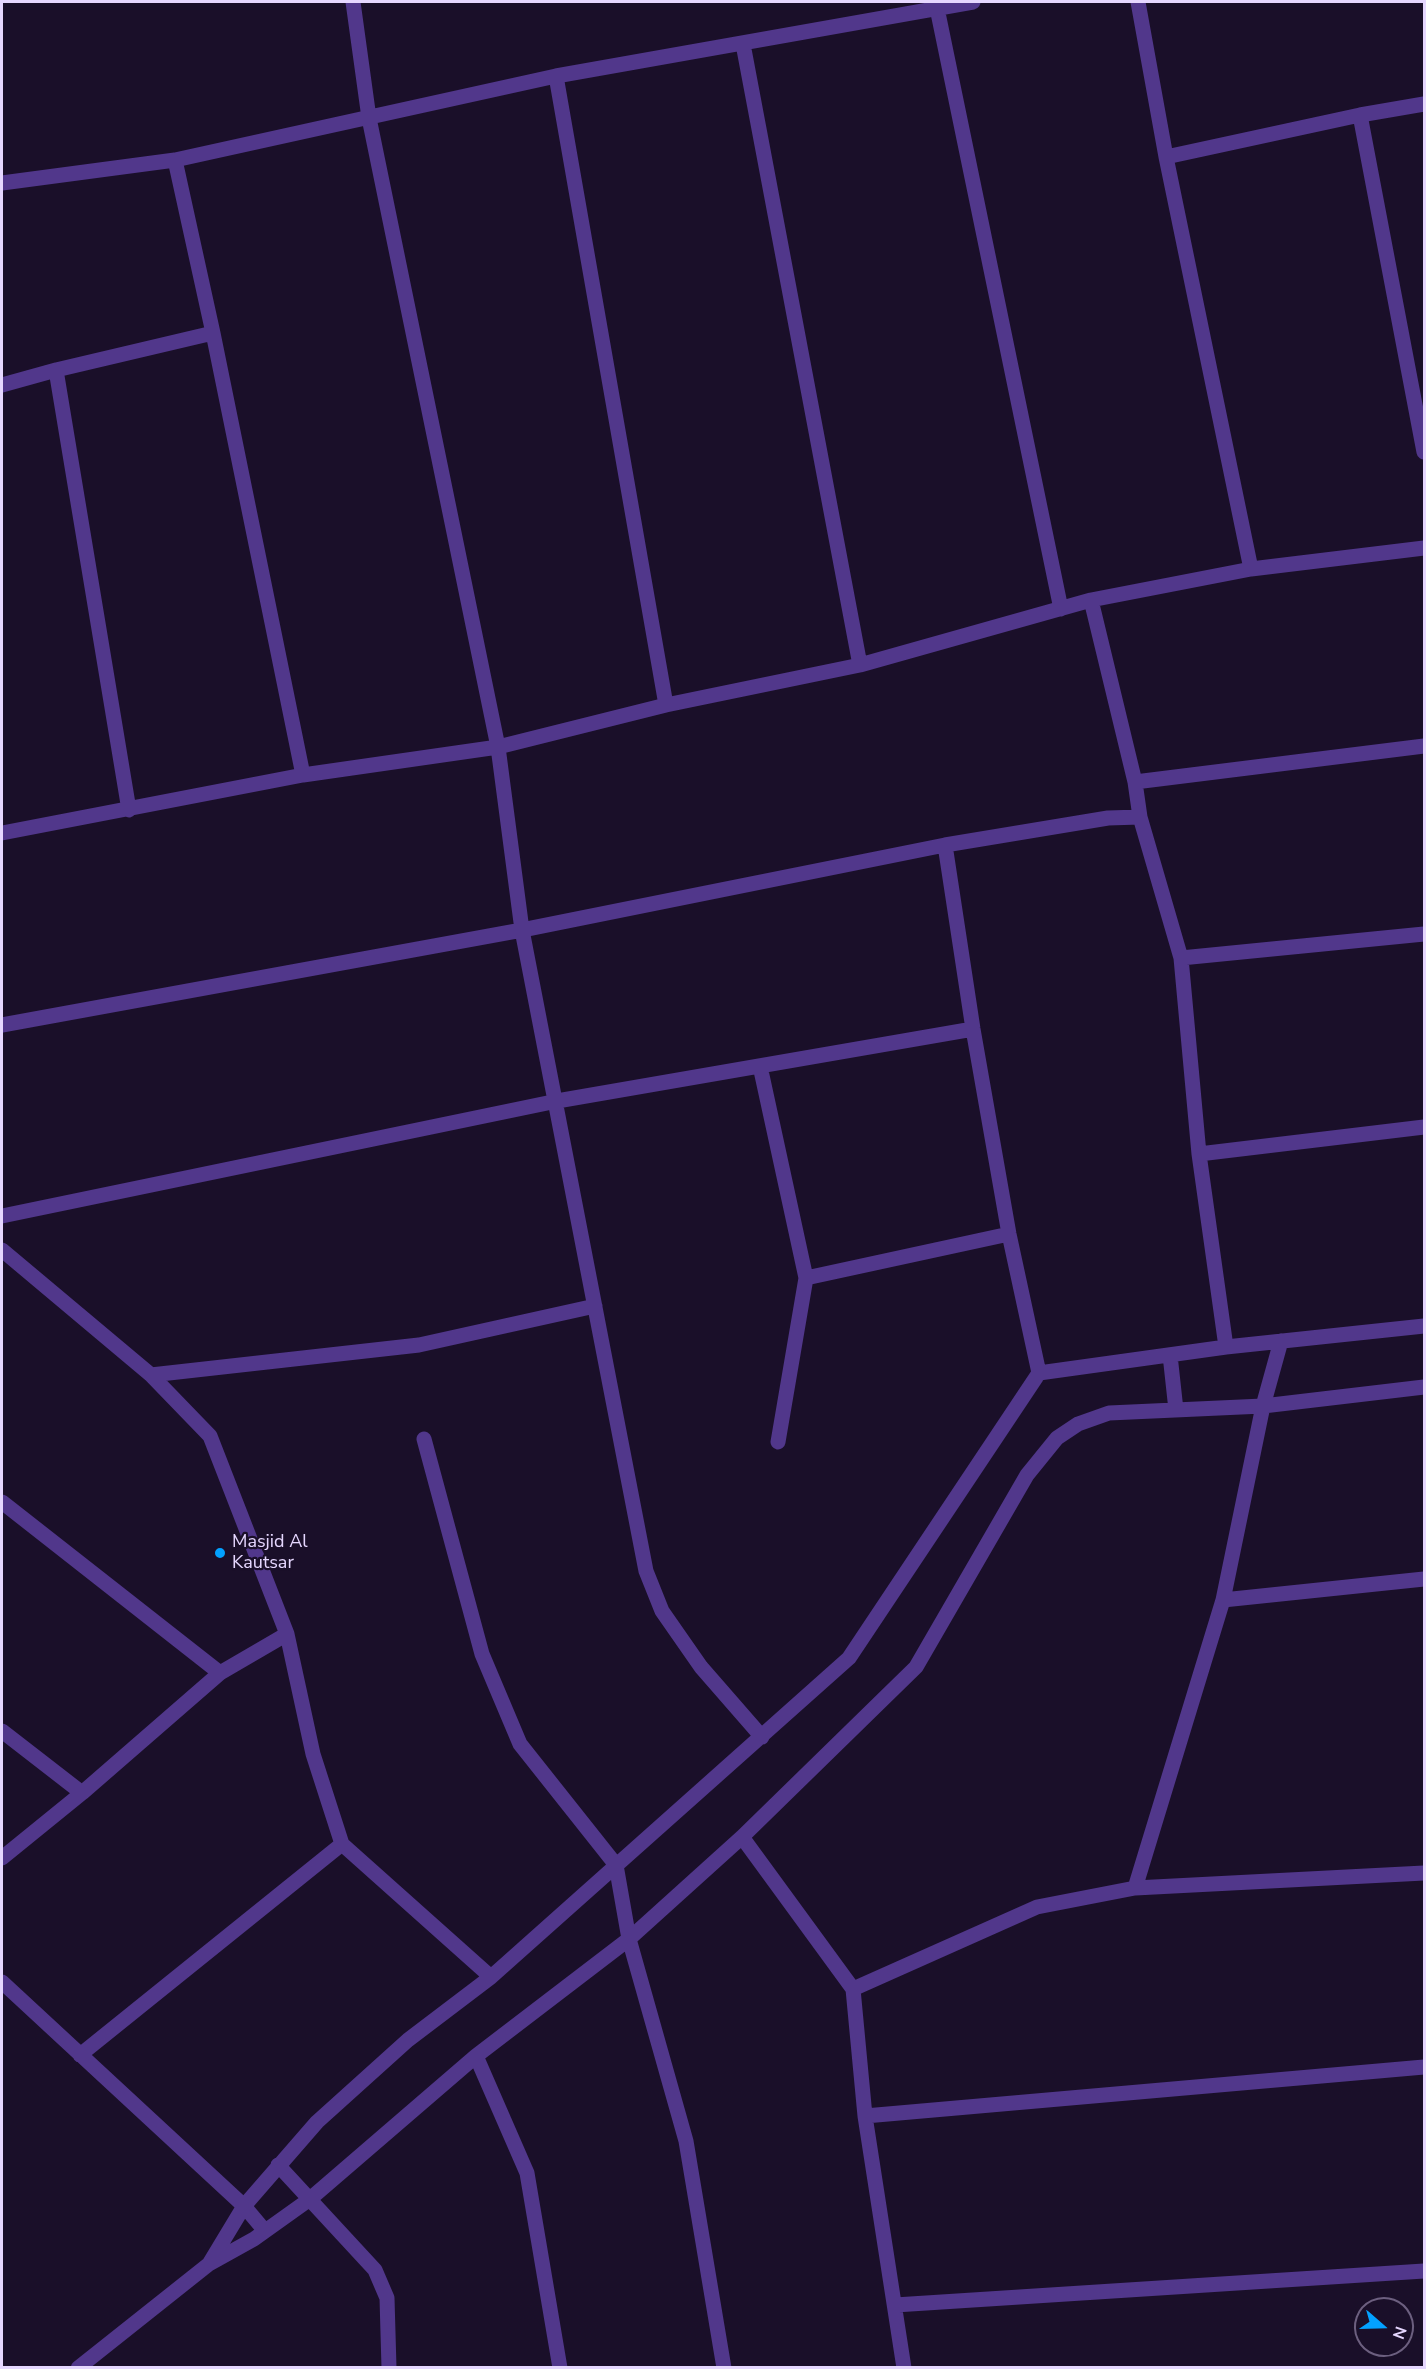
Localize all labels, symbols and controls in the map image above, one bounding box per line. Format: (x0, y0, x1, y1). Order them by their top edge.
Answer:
place label: Masjid Al Kautsar (232, 1532, 308, 1574)
marker: Masjid Al Kautsar (213, 1546, 227, 1560)
north arrow (1354, 2297, 1414, 2357)
text: N (1387, 2323, 1411, 2342)

